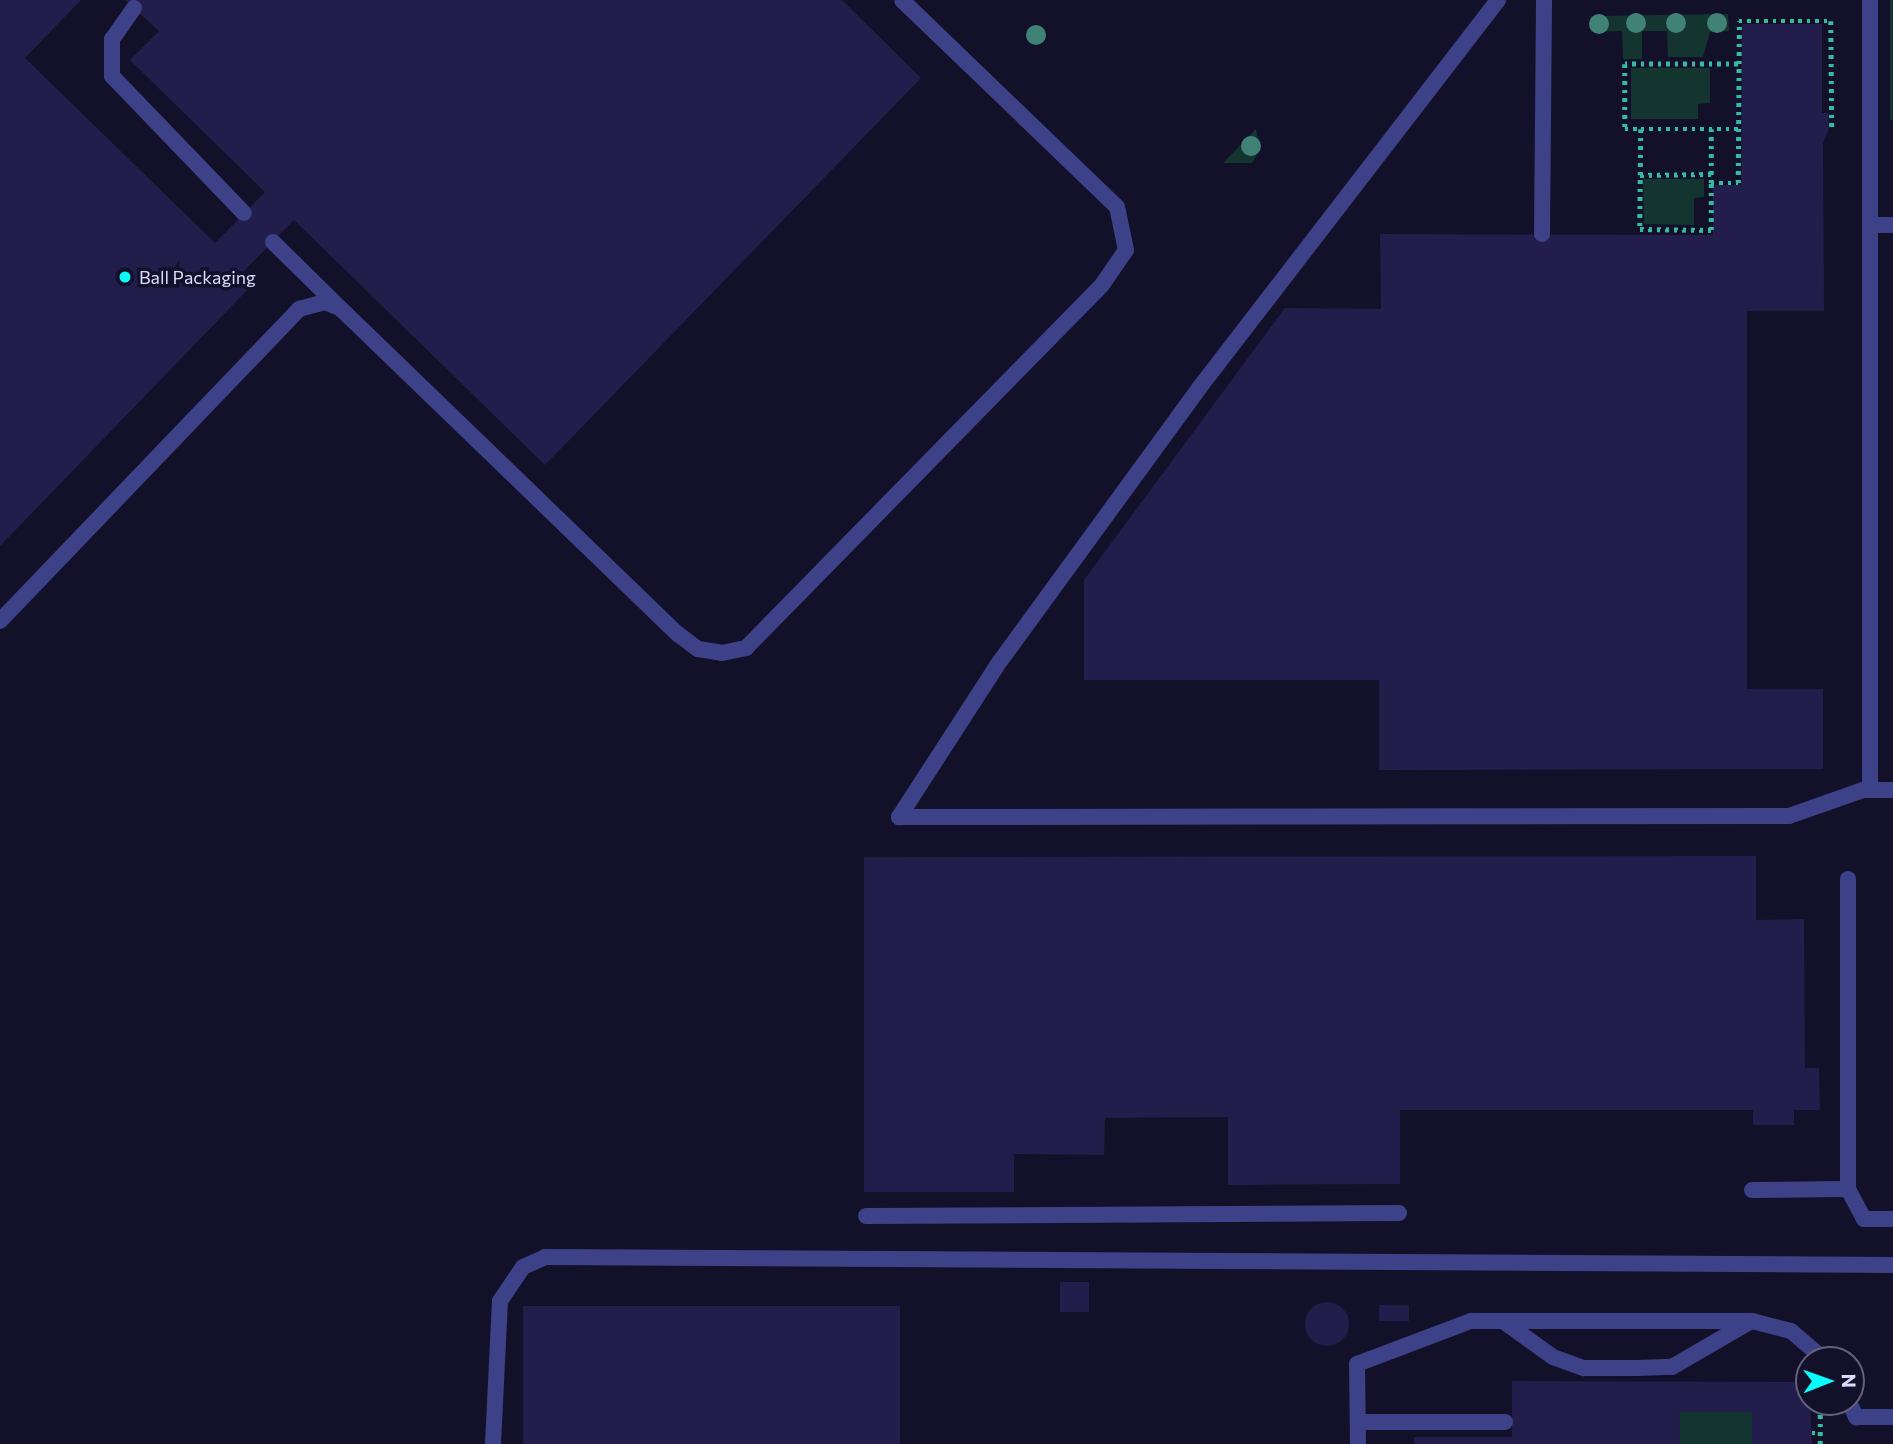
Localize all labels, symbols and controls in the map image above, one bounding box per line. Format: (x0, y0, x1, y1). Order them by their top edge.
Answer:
place label: Ball Packaging (139, 266, 256, 288)
marker: Ball Packaging (117, 269, 133, 285)
north arrow (1795, 1346, 1865, 1416)
text: N (1838, 1373, 1861, 1388)

